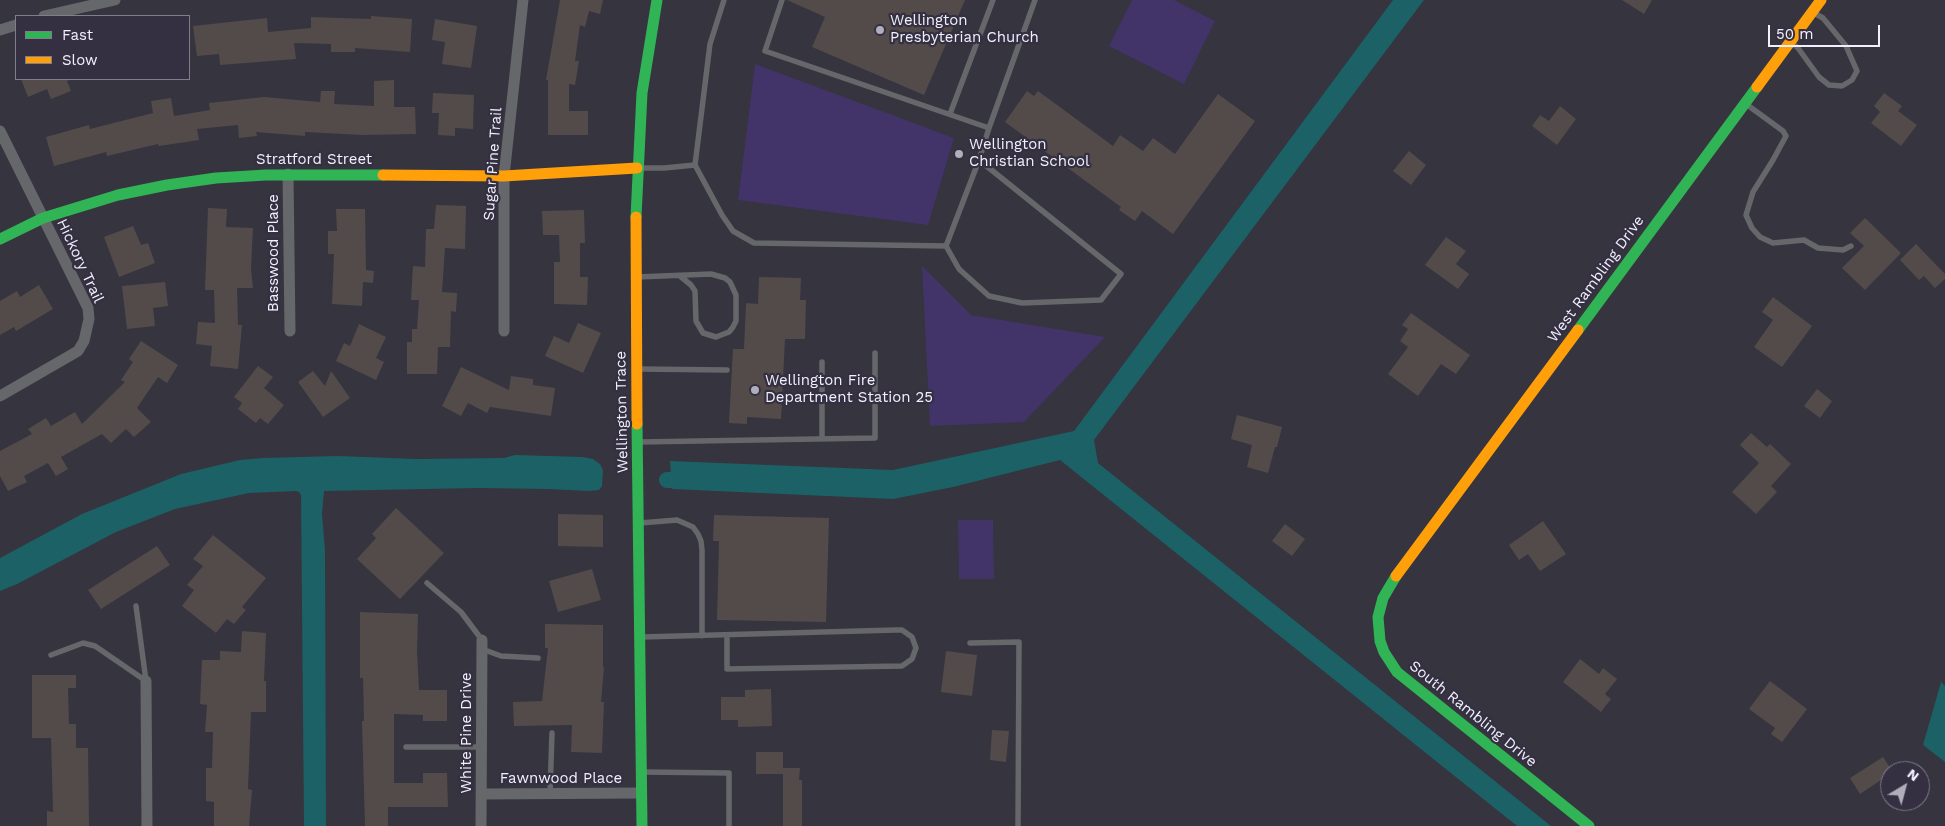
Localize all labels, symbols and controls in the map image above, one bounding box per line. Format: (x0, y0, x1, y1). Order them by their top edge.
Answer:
place label: Wellington Presbyterian Church (890, 12, 1039, 47)
legend (15, 15, 190, 80)
scale bar (1770, 15, 1882, 47)
marker: Wellington Presbyterian Church (874, 24, 886, 36)
text: 50 m (1776, 25, 1813, 43)
text: Fast (62, 26, 93, 44)
text: Slow (62, 51, 98, 69)
street label: Sugar Pine Trail (480, 107, 506, 221)
place label: Wellington Christian School (969, 136, 1090, 171)
marker: Wellington Christian School (953, 148, 965, 160)
street label: Stratford Street (256, 151, 372, 169)
street label: Basswood Place (265, 194, 283, 312)
street label: West Rambling Drive (1544, 212, 1648, 346)
street label: Hickory Trail (53, 216, 107, 306)
street label: Wellington Trace (612, 351, 632, 473)
place label: Wellington Fire Department Station 25 (765, 372, 933, 407)
marker: Wellington Fire Department Station 25 (749, 384, 761, 396)
street label: South Rambling Drive (1406, 657, 1540, 771)
street label: White Pine Drive (458, 672, 476, 794)
north arrow (1880, 761, 1930, 811)
text: N (1904, 765, 1922, 784)
street label: Fawnwood Place (500, 770, 622, 788)

